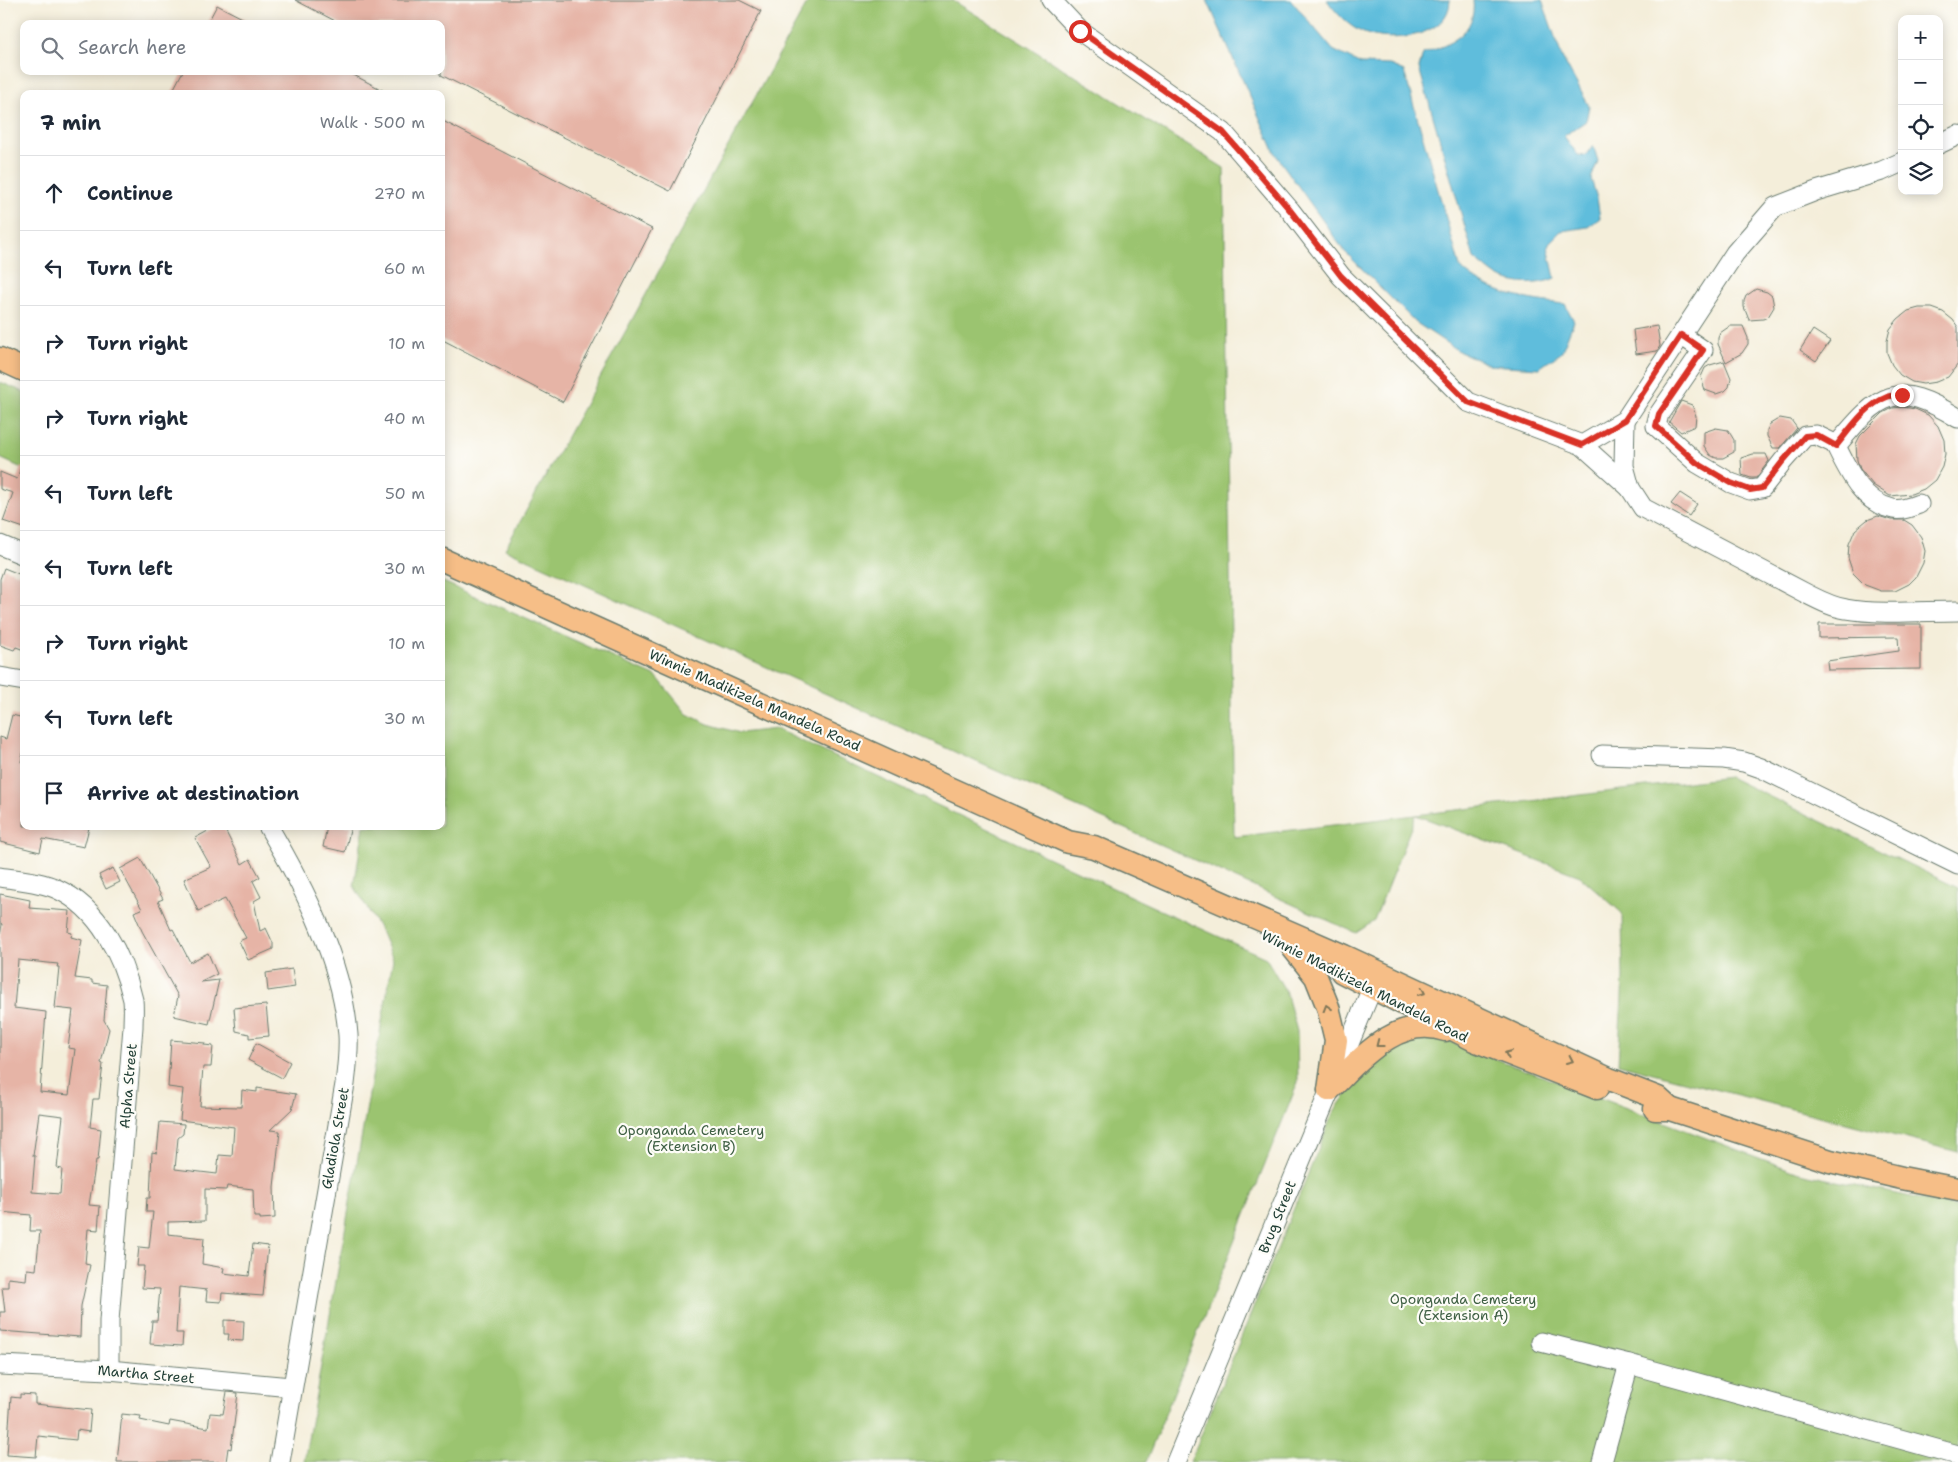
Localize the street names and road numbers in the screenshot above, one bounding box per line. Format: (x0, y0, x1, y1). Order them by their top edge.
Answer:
street label: Winnie Madikizela Mandela Road (646, 645, 864, 755)
street label: Winnie Madikizela Mandela Road (1258, 926, 1472, 1046)
street label: Alpha Street (115, 1043, 141, 1129)
street label: Gladiola Street (317, 1086, 353, 1190)
street label: Brug Street (1254, 1178, 1300, 1256)
street label: Martha Street (97, 1361, 195, 1387)

